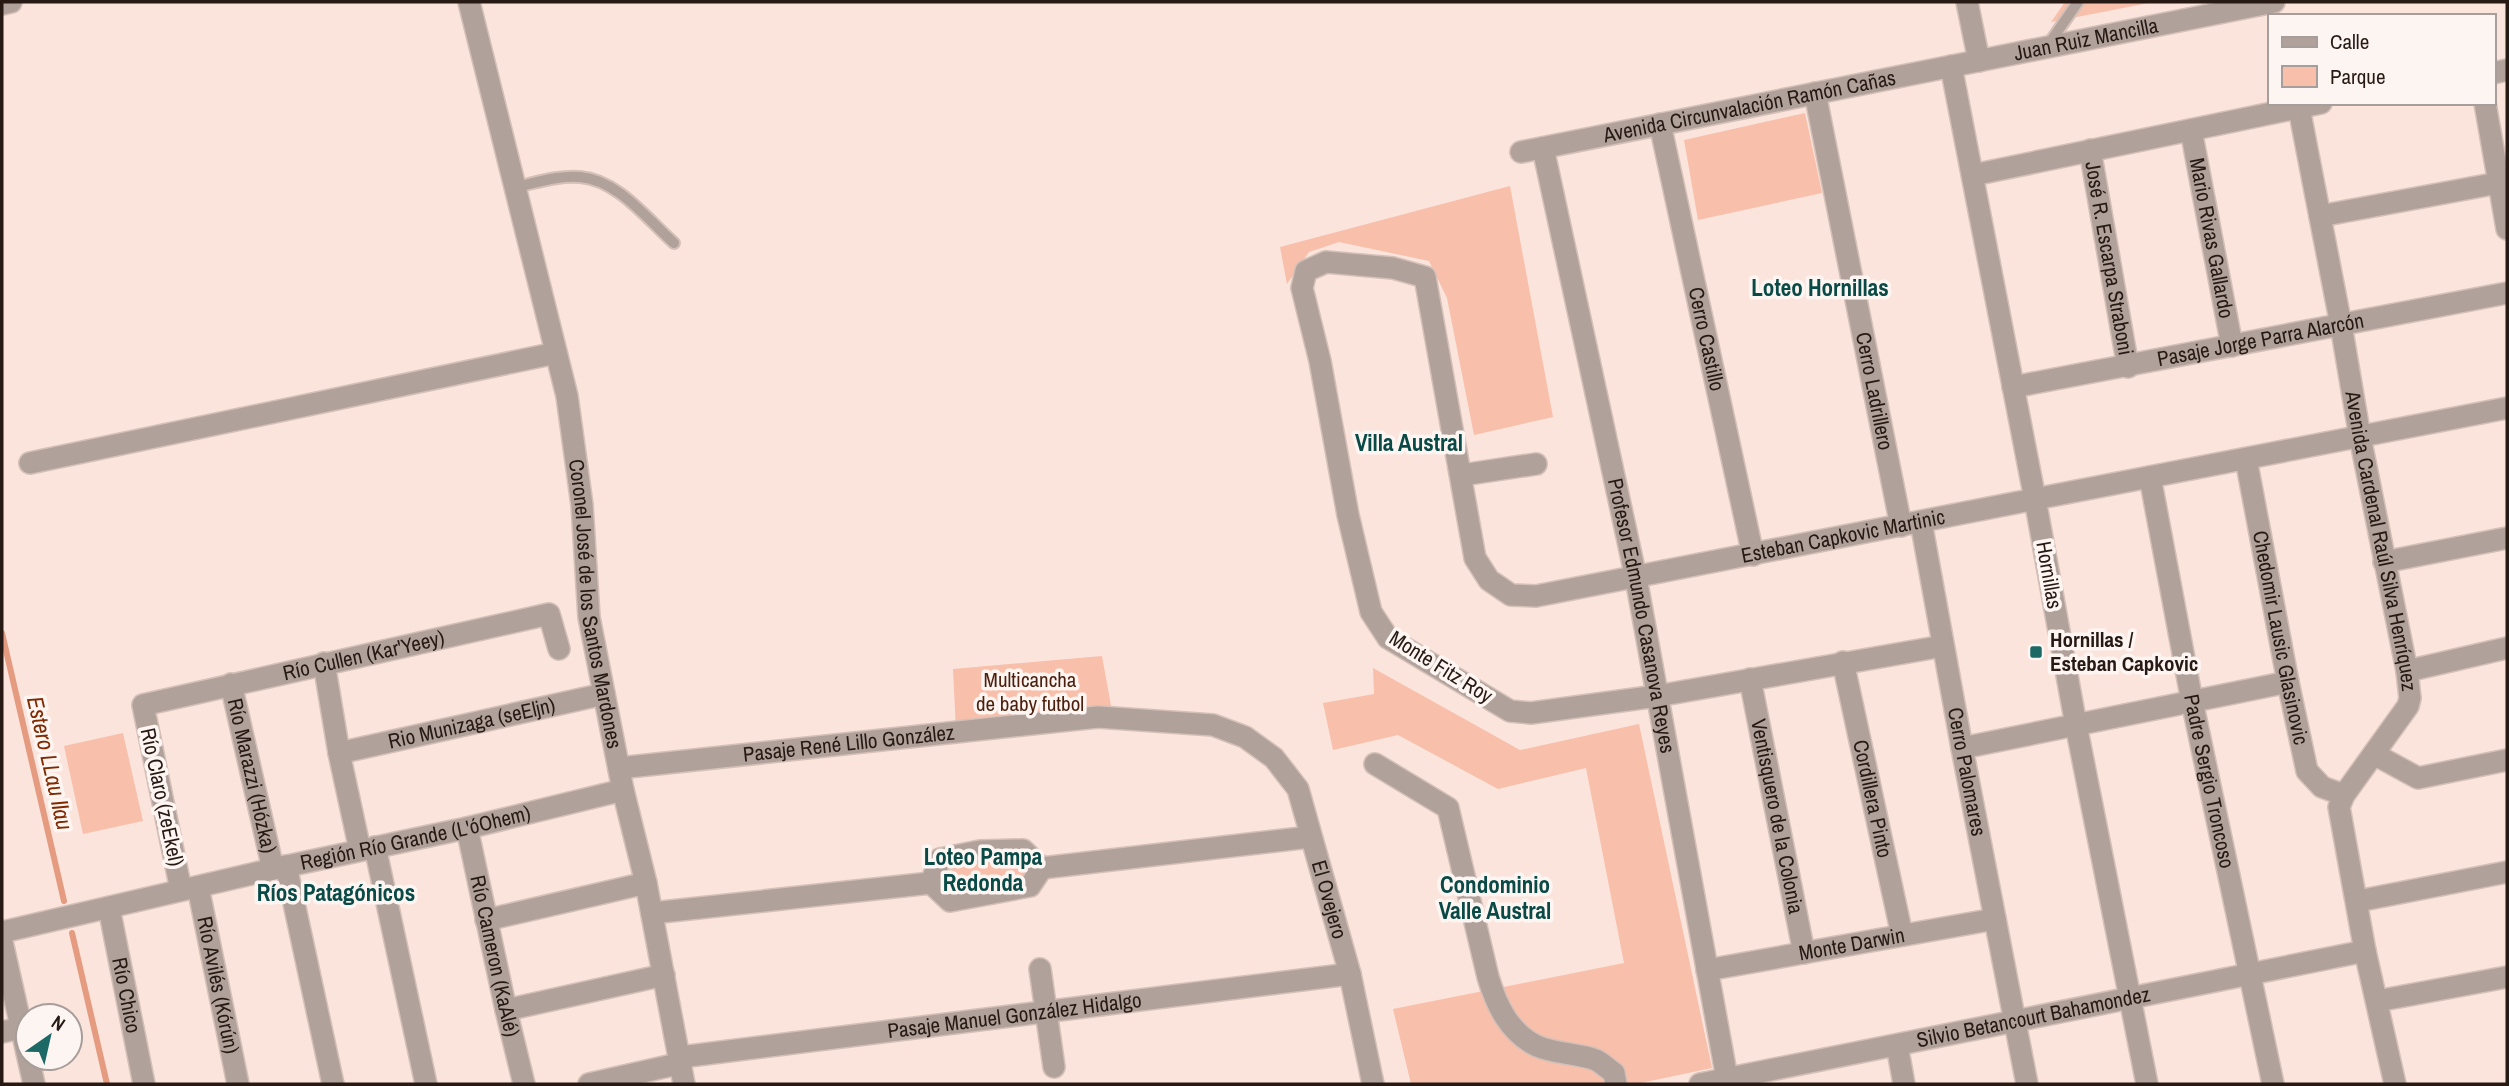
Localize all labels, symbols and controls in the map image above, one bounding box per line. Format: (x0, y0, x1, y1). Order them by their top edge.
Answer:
street label: Juan Ruiz Mancilla (2011, 10, 2161, 68)
legend (2268, 14, 2495, 105)
text: Calle (2330, 27, 2369, 56)
text: Parque (2330, 62, 2386, 91)
street label: Avenida Circunvalación Ramón Cañas (1600, 63, 1898, 149)
street label: Mario Rivas Gallardo (2183, 155, 2241, 321)
street label: José R. Escarpa Straboni (2078, 159, 2141, 357)
district label: Loteo Hornillas (1751, 272, 1889, 303)
street label: Cerro Castillo (1682, 284, 1732, 393)
street label: Pasaje Jorge Parra Alarcón (2155, 306, 2366, 373)
street label: Cerro Ladrillero (1849, 330, 1901, 453)
street label: Avenida Cardenal Raúl Silva Henríquez (2338, 388, 2424, 693)
district label: Villa Austral (1355, 427, 1463, 458)
street label: Coronel José de los Santos Mardones (562, 457, 630, 751)
street label: Profesor Edmundo Casanova Reyes (1601, 475, 1683, 756)
street label: Esteban Capkovic Martinic (1739, 502, 1947, 570)
street label: Chedomir Lausic Glasinovic (2246, 528, 2316, 747)
street label: Hornillas (2029, 539, 2070, 611)
street label: Río Cullen (Kar'Yeey) (280, 623, 447, 687)
street label: Monte Fitz Roy (1384, 623, 1499, 710)
place label: Hornillas / Esteban Capkovic (2050, 625, 2198, 678)
marker: Hornillas / Esteban Capkovic (2028, 644, 2044, 660)
park label: Multicancha de baby futbol (976, 665, 1084, 718)
street label: Rio Munizaga (seEljn) (385, 690, 558, 756)
street label: Padre Sergio Troncoso (2177, 692, 2242, 871)
water label: Estero LLau llau (20, 693, 81, 833)
street label: Río Marazzi (Hózka) (221, 695, 284, 856)
street label: Cerro Palomares (1941, 705, 1994, 838)
street label: Ventisquero de la Colonia (1744, 716, 1811, 917)
street label: Pasaje René Lillo González (741, 717, 956, 769)
street label: Río Claro (zeEkel) (134, 725, 191, 869)
street label: Cordillera Pinto (1846, 737, 1900, 860)
street label: Región Río Grande (L'óOhem) (298, 798, 533, 877)
district label: Loteo Pampa Redonda (924, 841, 1043, 898)
street label: El Ovejero (1305, 857, 1354, 942)
district label: Condominio Valle Austral (1439, 869, 1551, 926)
street label: Río Cameron (KaAlé) (464, 872, 527, 1040)
district label: Ríos Patagónicos (257, 877, 415, 908)
street label: Río Avilés (Kórún) (190, 914, 246, 1056)
street label: Monte Darwin (1796, 920, 1907, 968)
street label: Río Chico (105, 955, 149, 1036)
street label: Silvio Betancourt Bahamondez (1914, 979, 2153, 1054)
street label: Pasaje Manuel González Hidalgo (886, 985, 1143, 1045)
north arrow (14, 1002, 84, 1072)
text: N (47, 1009, 70, 1037)

